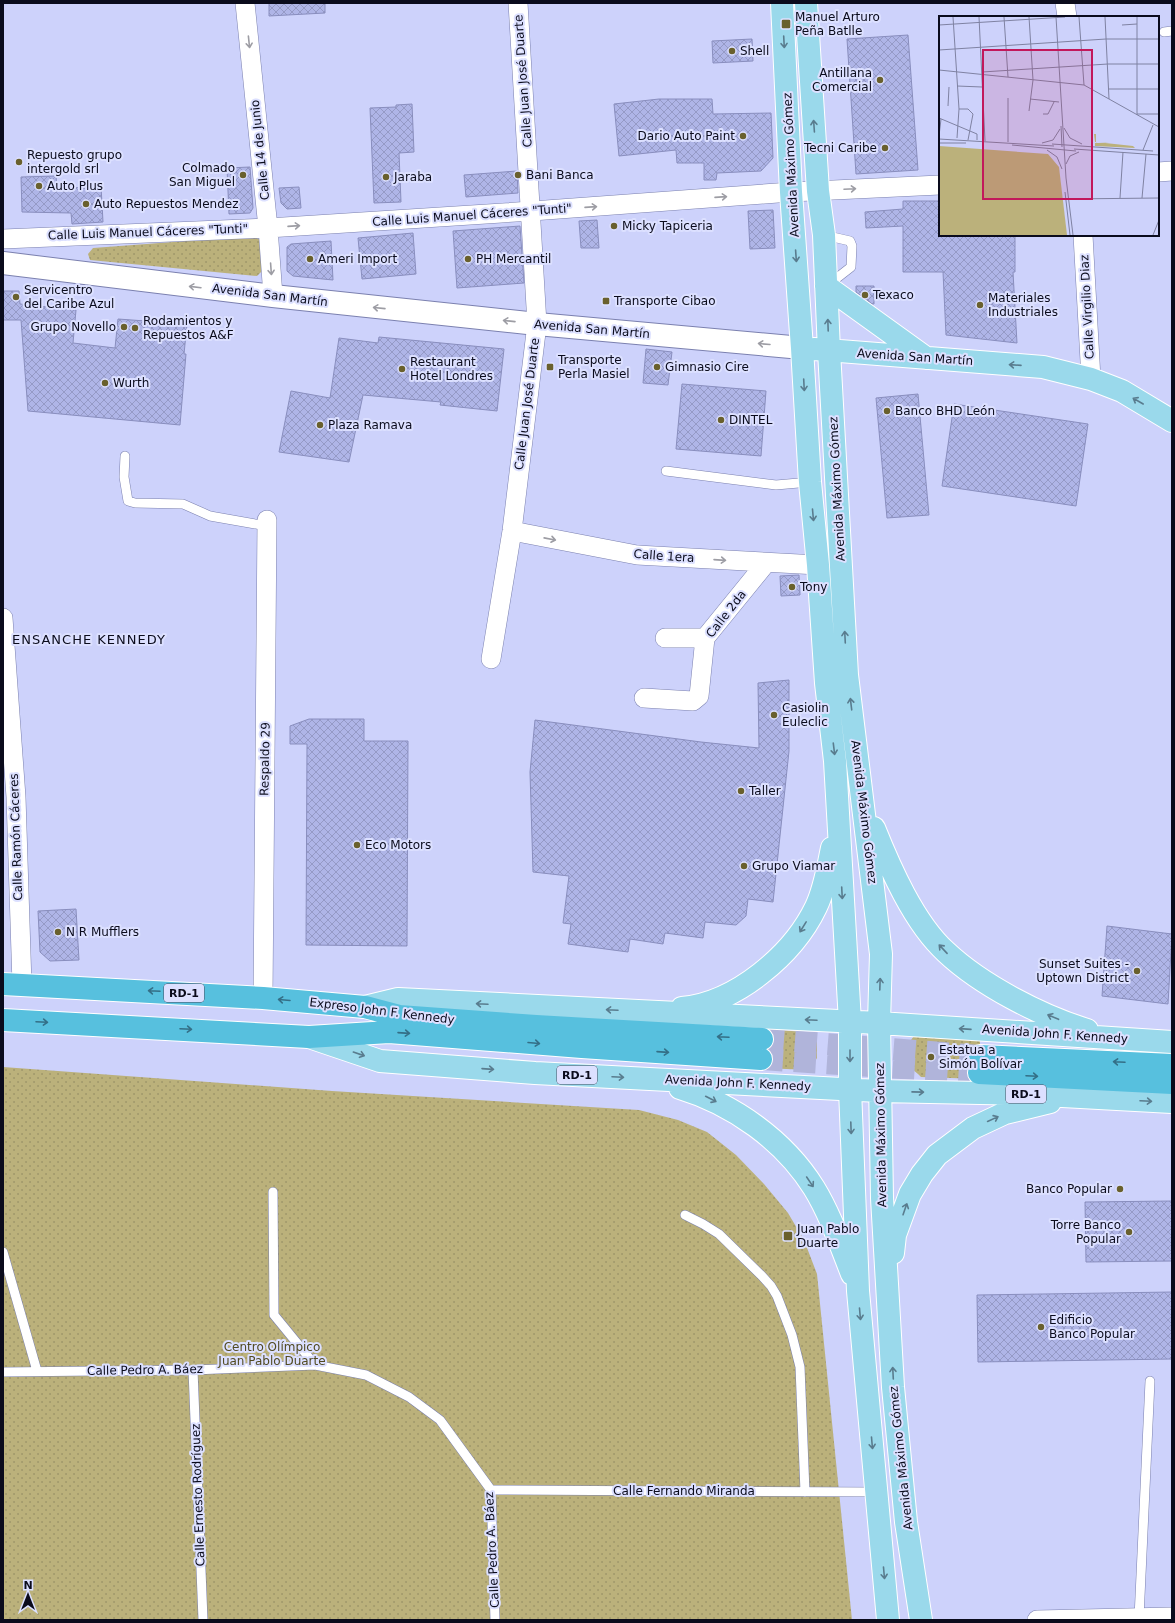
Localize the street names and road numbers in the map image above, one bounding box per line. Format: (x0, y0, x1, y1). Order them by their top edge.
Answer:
street label: Calle Juan José Duarte (511, 14, 535, 148)
street label: Avenida Máximo Gómez (780, 92, 802, 238)
street label: Calle 14 de Junio (248, 99, 272, 201)
street label: Calle Luis Manuel Cáceres "Tunti" (372, 201, 572, 229)
street label: Calle Luis Manuel Cáceres "Tunti" (48, 222, 248, 242)
street label: Calle Virgilio Diaz (1077, 254, 1097, 360)
street label: Avenida San Martín (211, 281, 329, 309)
street label: Avenida San Martín (533, 317, 651, 341)
street label: Calle Juan José Duarte (512, 337, 542, 471)
street label: Avenida San Martín (856, 346, 974, 368)
street label: Avenida Máximo Gómez (826, 416, 848, 562)
street label: Calle 1era (633, 547, 695, 565)
street label: Calle 2da (703, 588, 749, 640)
street label: Respaldo 29 (257, 722, 273, 796)
street label: Avenida Máximo Gómez (848, 739, 880, 885)
street label: Calle Ramón Cáceres (7, 773, 25, 901)
road number: RD-1 (164, 984, 204, 1002)
street label: Expreso John F. Kennedy (309, 995, 455, 1027)
street label: Avenida John F. Kennedy (982, 1022, 1128, 1046)
street label: Avenida Máximo Gómez (873, 1063, 889, 1207)
road number: RD-1 (557, 1066, 597, 1084)
street label: Avenida John F. Kennedy (665, 1072, 811, 1094)
road number: RD-1 (1006, 1085, 1046, 1103)
street label: Calle Pedro A. Báez (87, 1362, 203, 1378)
street label: Avenida Máximo Gómez (886, 1385, 916, 1531)
street label: Calle Ernesto Rodríguez (189, 1423, 207, 1567)
street label: Calle Fernando Miranda (613, 1484, 755, 1498)
street label: Calle Pedro A. Báez (482, 1492, 502, 1608)

